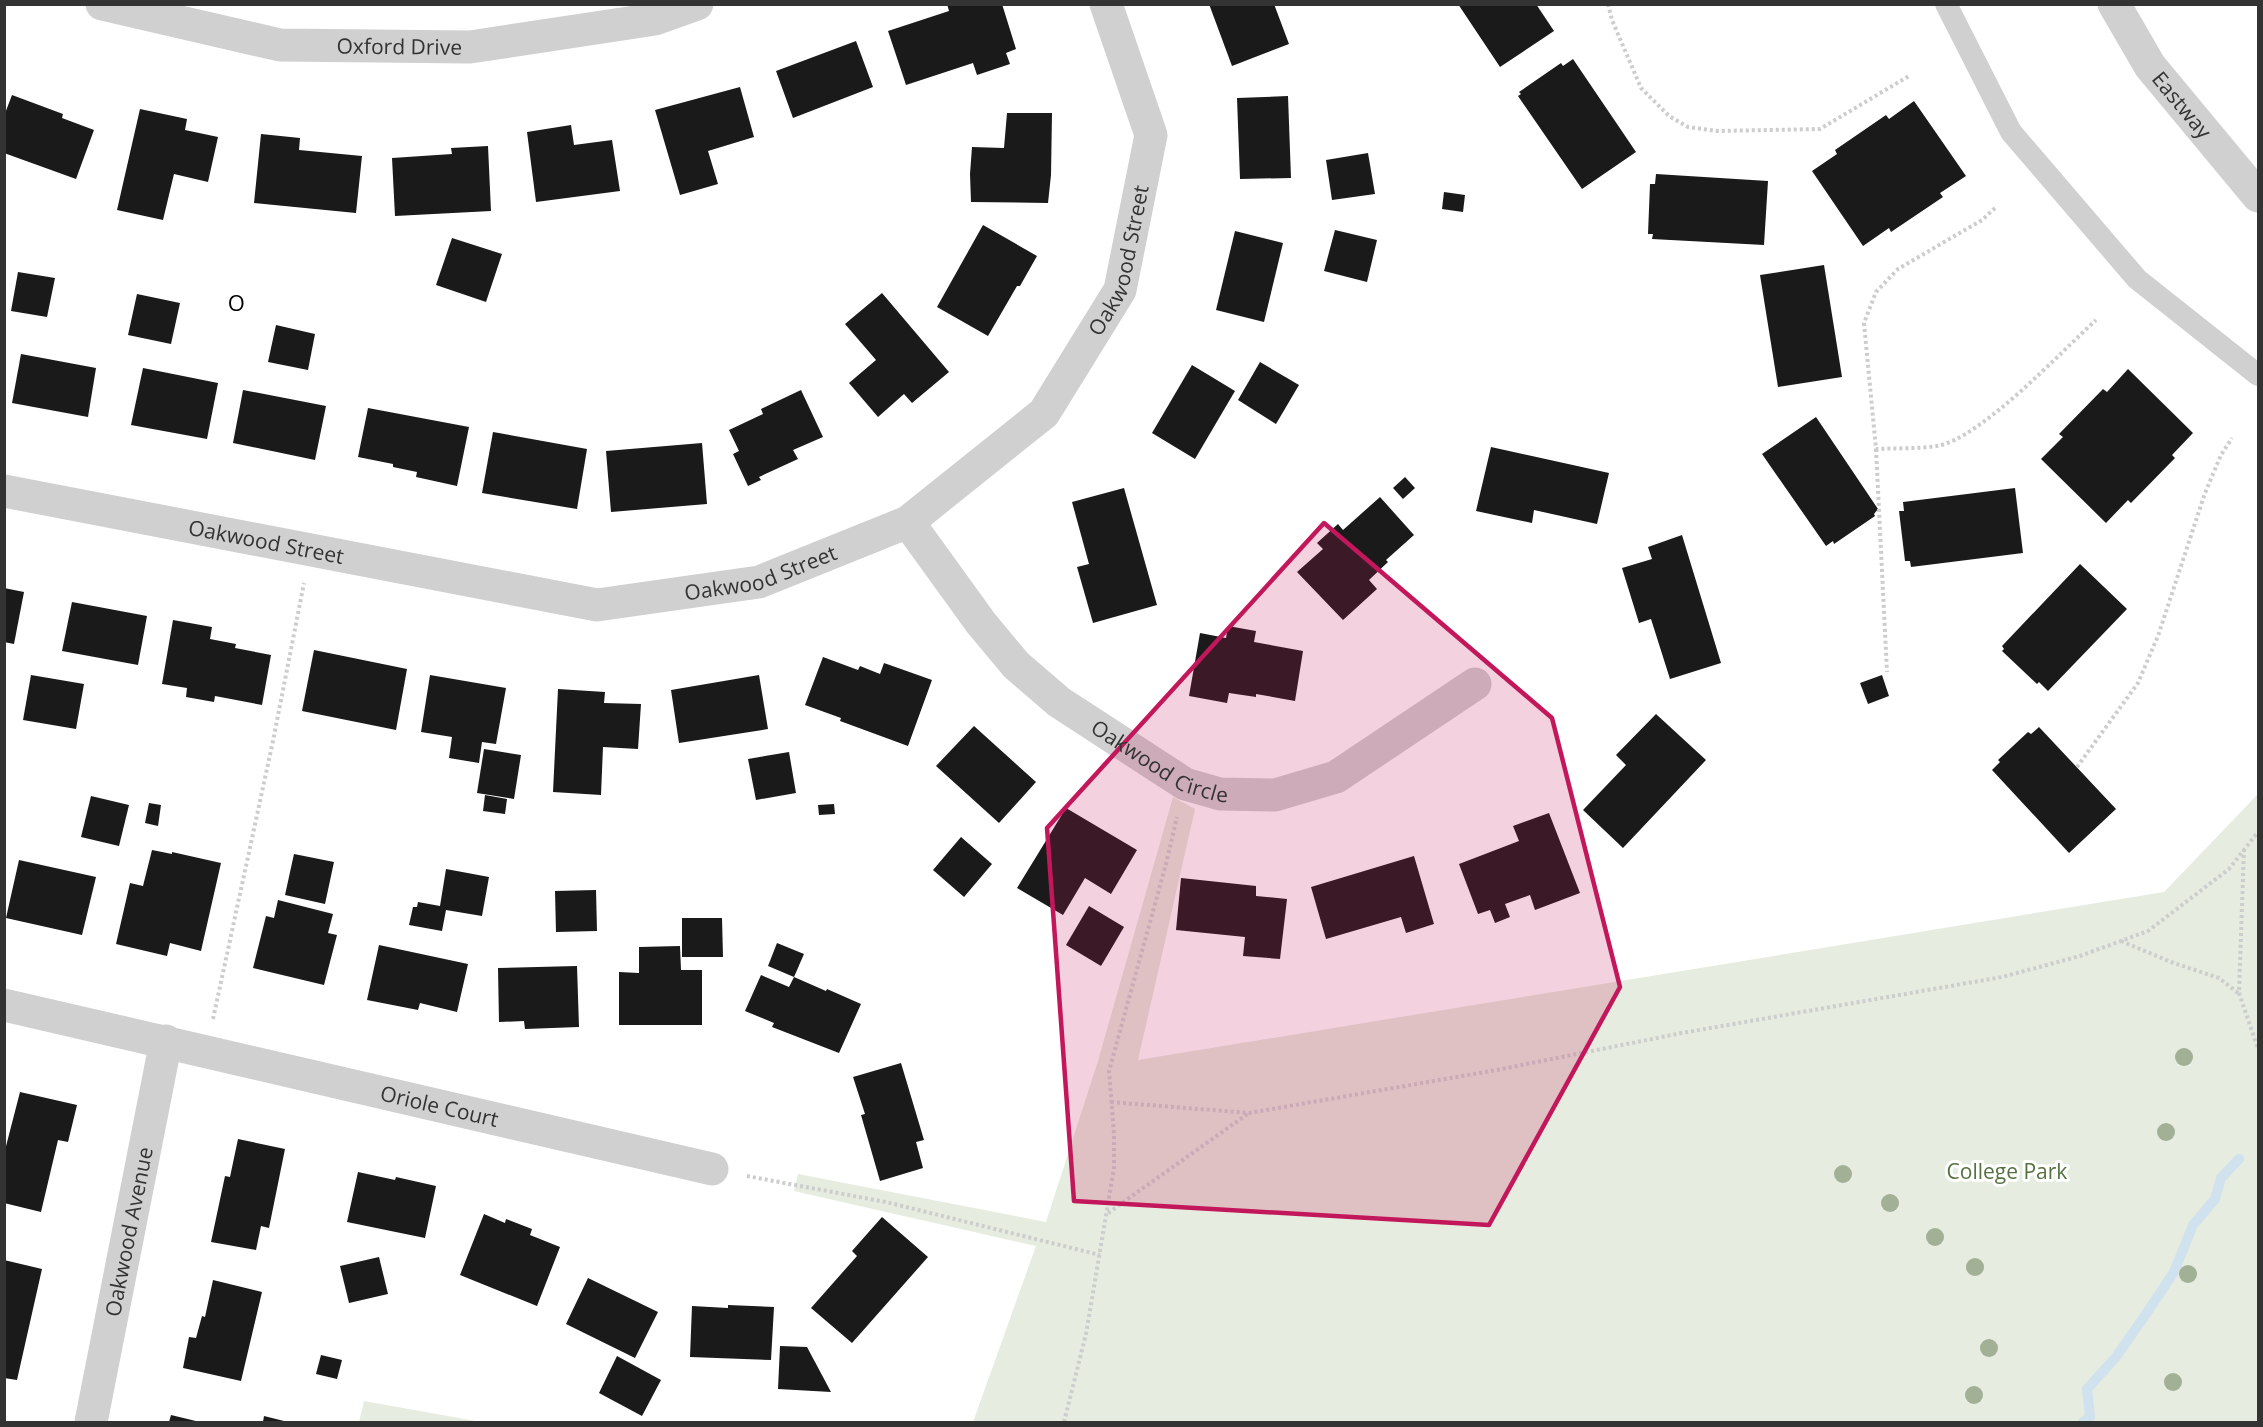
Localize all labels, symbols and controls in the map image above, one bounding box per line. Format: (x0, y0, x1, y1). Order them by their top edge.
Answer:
street label: Oxford Drive (336, 32, 462, 61)
street label: Eastway (2146, 65, 2219, 145)
street label: Oakwood Street (1081, 182, 1155, 341)
district label: O (228, 287, 246, 317)
street label: Oakwood Street (186, 513, 346, 570)
street label: Oakwood Street (682, 538, 841, 606)
street label: Oakwood Circle (1086, 713, 1228, 808)
street label: Oriole Court (378, 1079, 501, 1133)
street label: Oakwood Avenue (98, 1145, 159, 1319)
park label: College Park (1947, 1157, 2067, 1185)

